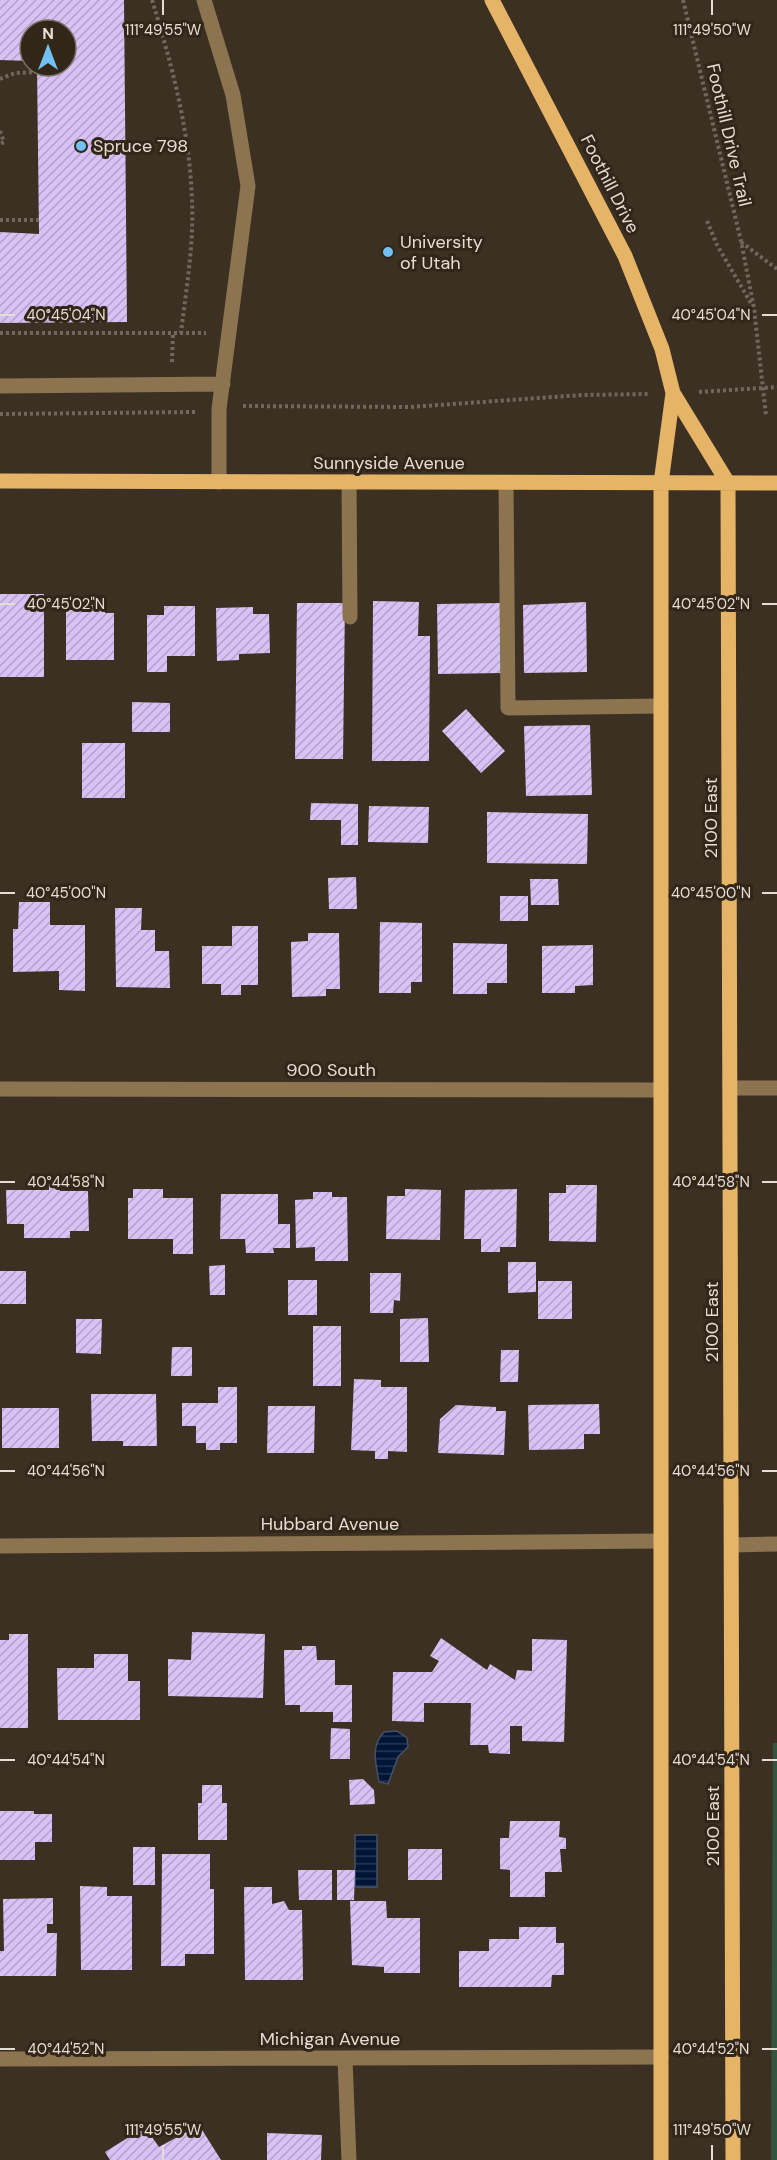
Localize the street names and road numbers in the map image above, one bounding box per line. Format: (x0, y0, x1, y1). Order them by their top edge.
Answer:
street label: Foothill Drive Trail (701, 61, 757, 209)
street label: Foothill Drive (575, 131, 645, 237)
street label: Sunnyside Avenue (313, 451, 465, 475)
street label: 2100 East (699, 777, 723, 859)
street label: 900 South (286, 1058, 376, 1082)
street label: 2100 East (700, 1281, 724, 1363)
street label: Hubbard Avenue (261, 1512, 399, 1536)
street label: 2100 East (701, 1785, 725, 1867)
street label: Michigan Avenue (260, 2027, 400, 2051)

